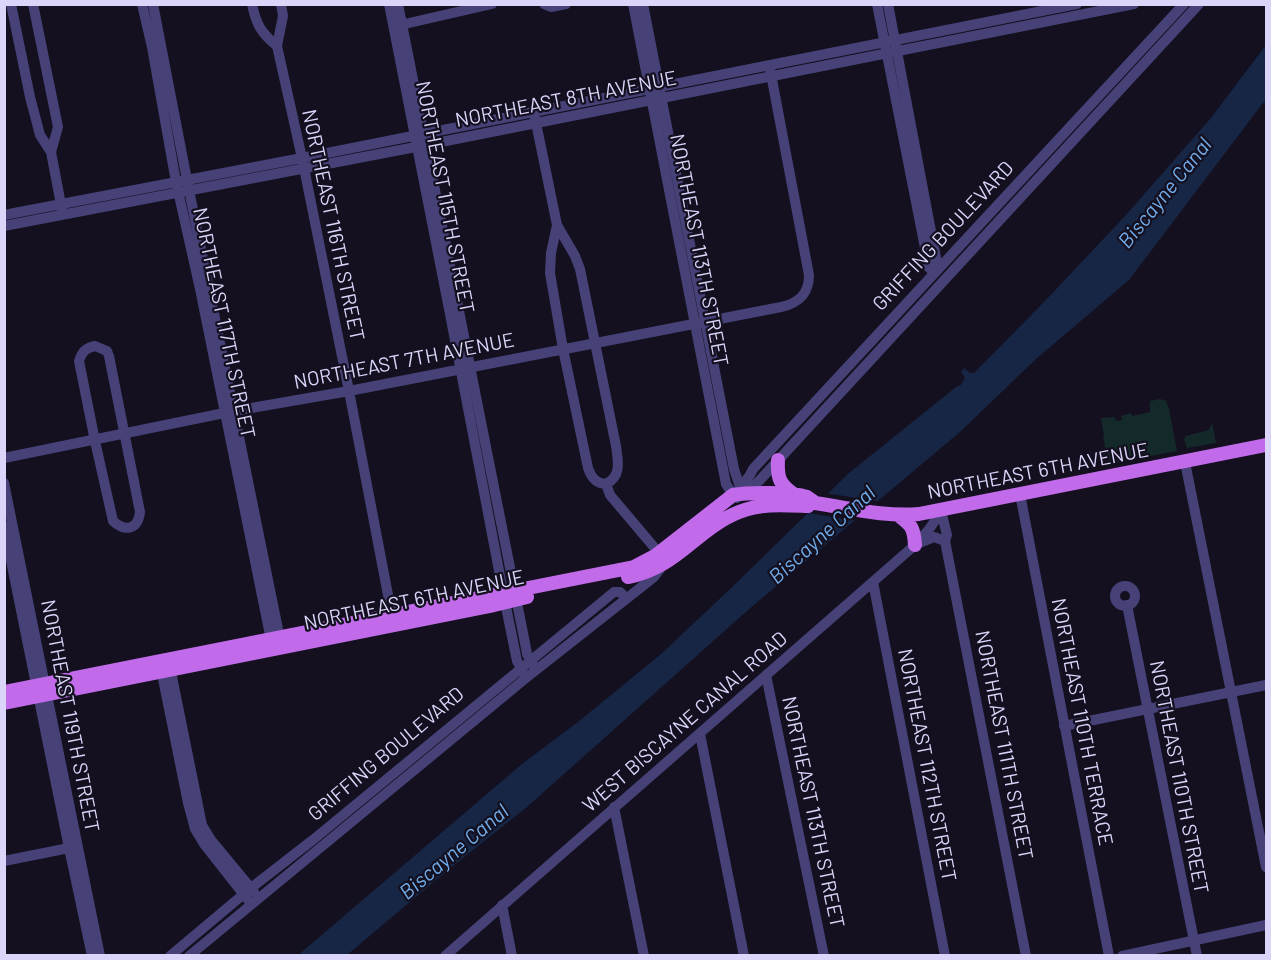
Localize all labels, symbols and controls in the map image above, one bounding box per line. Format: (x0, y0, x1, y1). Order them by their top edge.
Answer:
street label: NORTHEAST 8TH AVENUE (453, 66, 679, 132)
street label: NORTHEAST 115TH STREET (411, 79, 479, 315)
street label: NORTHEAST 116TH STREET (297, 107, 369, 343)
street label: NORTHEAST 113TH STREET (665, 132, 733, 368)
water label: Biscayne Canal (1113, 133, 1217, 253)
street label: GRIFFING BOULEVARD (868, 156, 1018, 316)
street label: NORTHEAST 117TH STREET (188, 205, 260, 441)
street label: NORTHEAST 7TH AVENUE (292, 328, 516, 394)
street label: NORTHEAST 6TH AVENUE (925, 438, 1151, 504)
water label: Biscayne Canal (764, 481, 880, 589)
street label: NORTHEAST 6TH AVENUE (302, 565, 526, 635)
street label: NORTHEAST 110TH TERRACE (1046, 596, 1118, 848)
street label: NORTHEAST 119TH STREET (36, 598, 104, 834)
street label: WEST BISCAYNE CANAL ROAD (578, 627, 792, 817)
street label: NORTHEAST 111TH STREET (970, 628, 1038, 862)
street label: NORTHEAST 112TH STREET (893, 647, 961, 883)
street label: NORTHEAST 110TH STREET (1145, 658, 1213, 896)
street label: GRIFFING BOULEVARD (303, 682, 469, 826)
street label: NORTHEAST 113TH STREET (777, 694, 849, 930)
water label: Biscayne Canal (394, 799, 514, 905)

